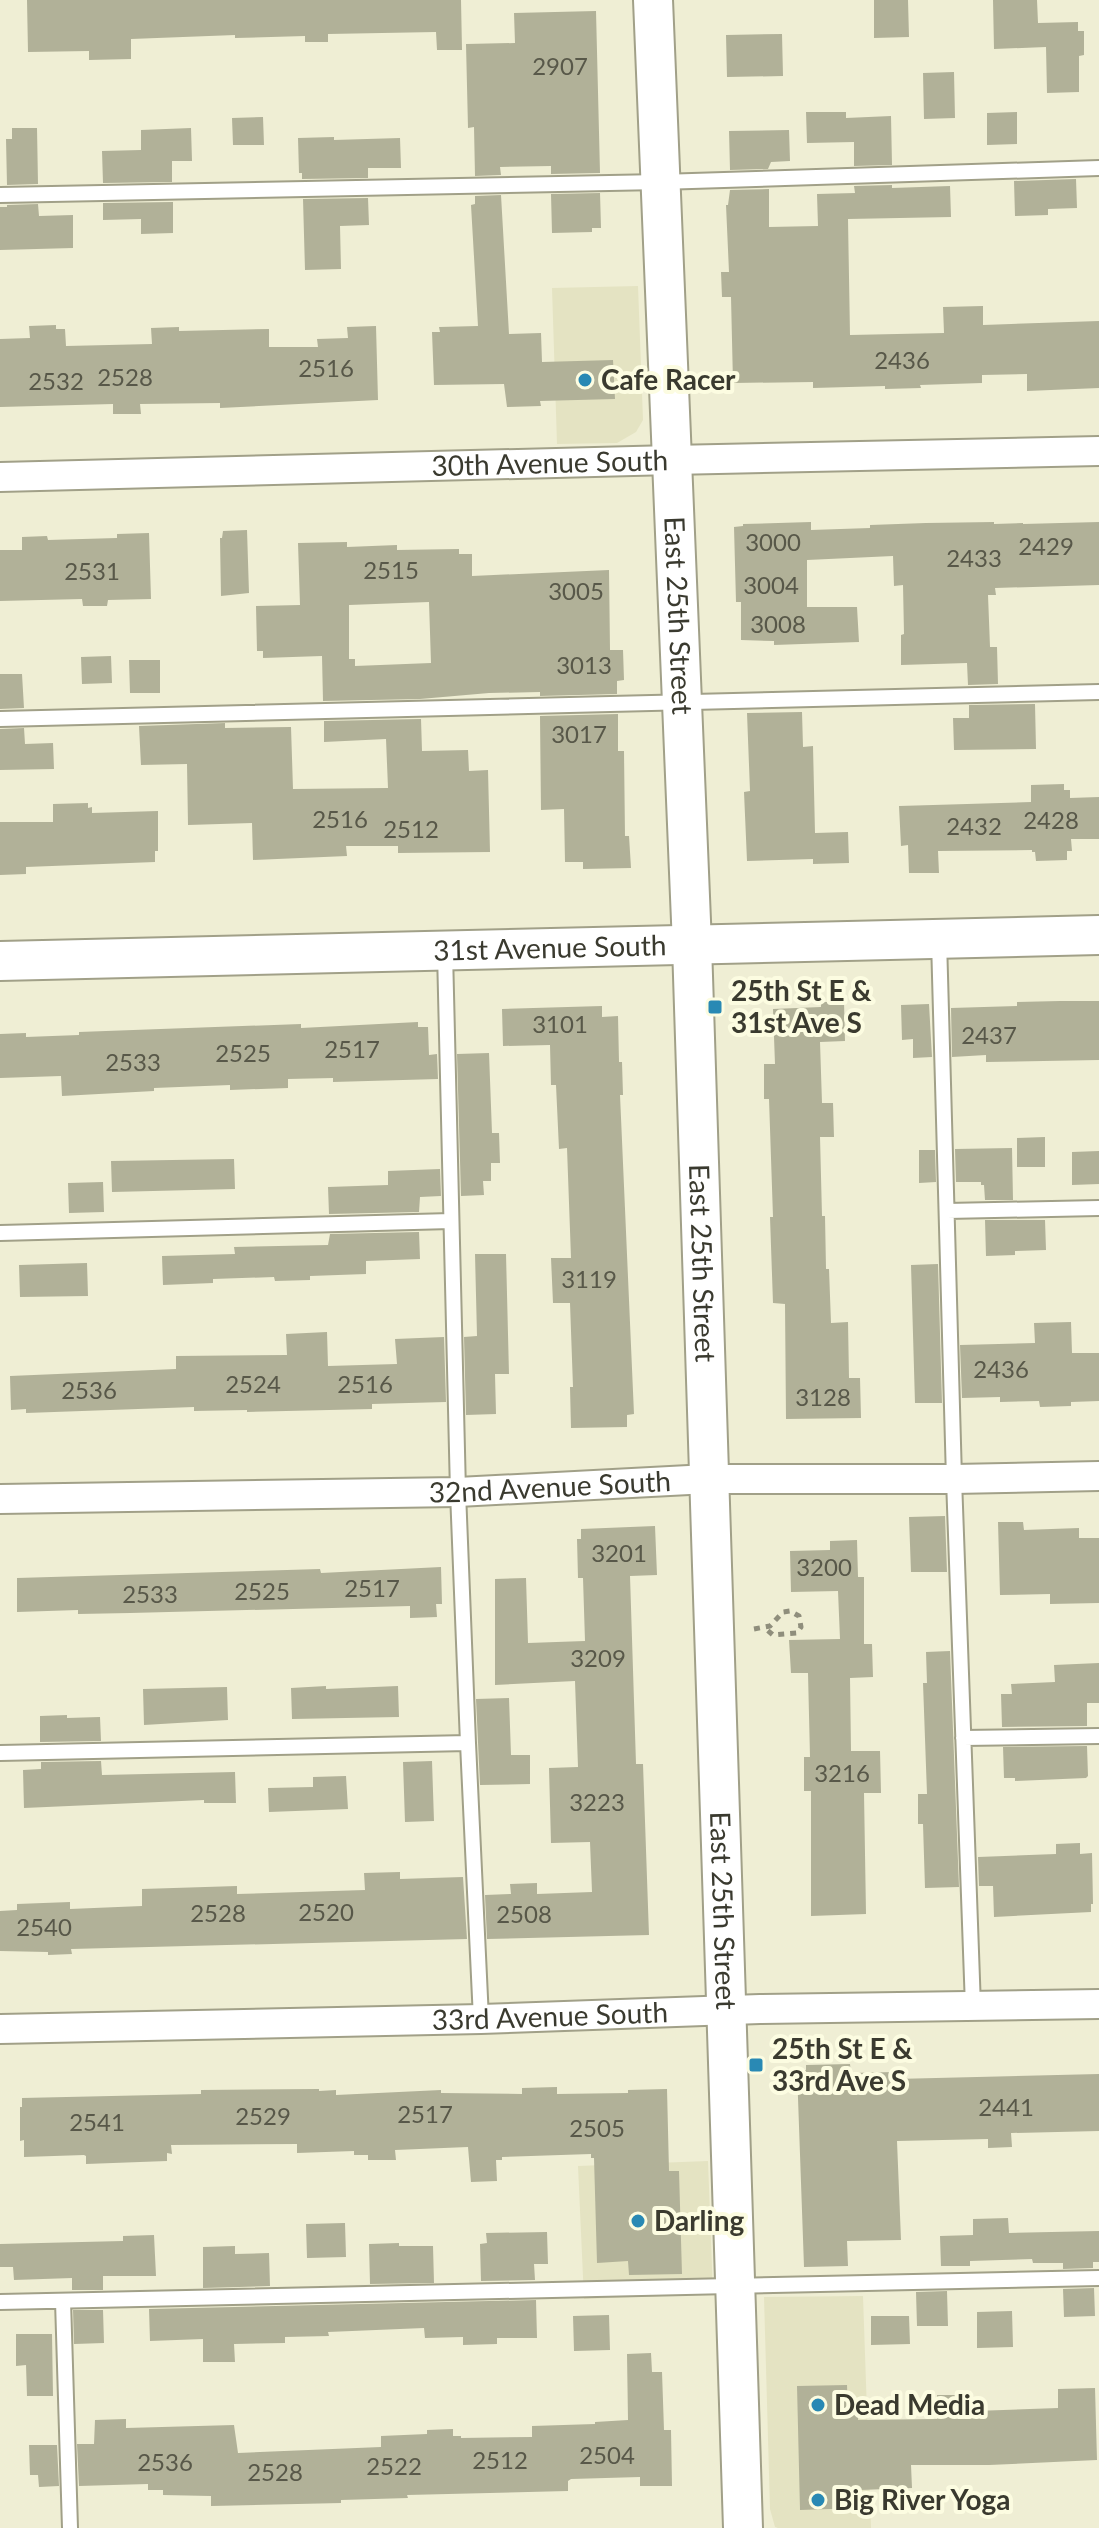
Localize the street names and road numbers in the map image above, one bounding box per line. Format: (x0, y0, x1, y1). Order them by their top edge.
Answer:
street label: 30th Avenue South (431, 442, 669, 482)
street label: East 25th Street (658, 516, 700, 715)
street label: 31st Avenue South (433, 927, 667, 967)
street label: East 25th Street (683, 1163, 723, 1363)
street label: 32nd Avenue South (429, 1463, 672, 1508)
street label: East 25th Street (704, 1811, 744, 2010)
street label: 33rd Avenue South (431, 1994, 668, 2036)

